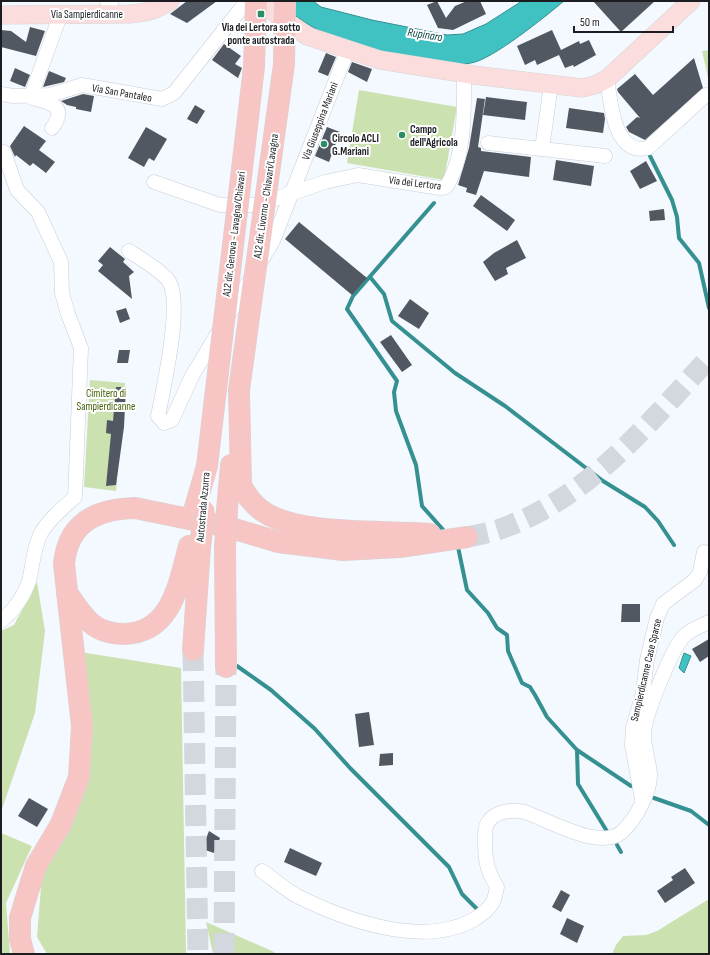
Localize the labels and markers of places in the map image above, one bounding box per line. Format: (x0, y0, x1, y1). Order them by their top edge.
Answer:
marker: Via dei Lertora sotto ponte autostrada (256, 9, 266, 19)
place label: Via dei Lertora sotto ponte autostrada (222, 21, 301, 47)
place label: Campo dell'Agricola (410, 123, 458, 149)
marker: Campo dell'Agricola (397, 130, 407, 140)
place label: Circolo ACLI G.Mariani (332, 132, 379, 158)
marker: Circolo ACLI G.Mariani (319, 139, 329, 149)

